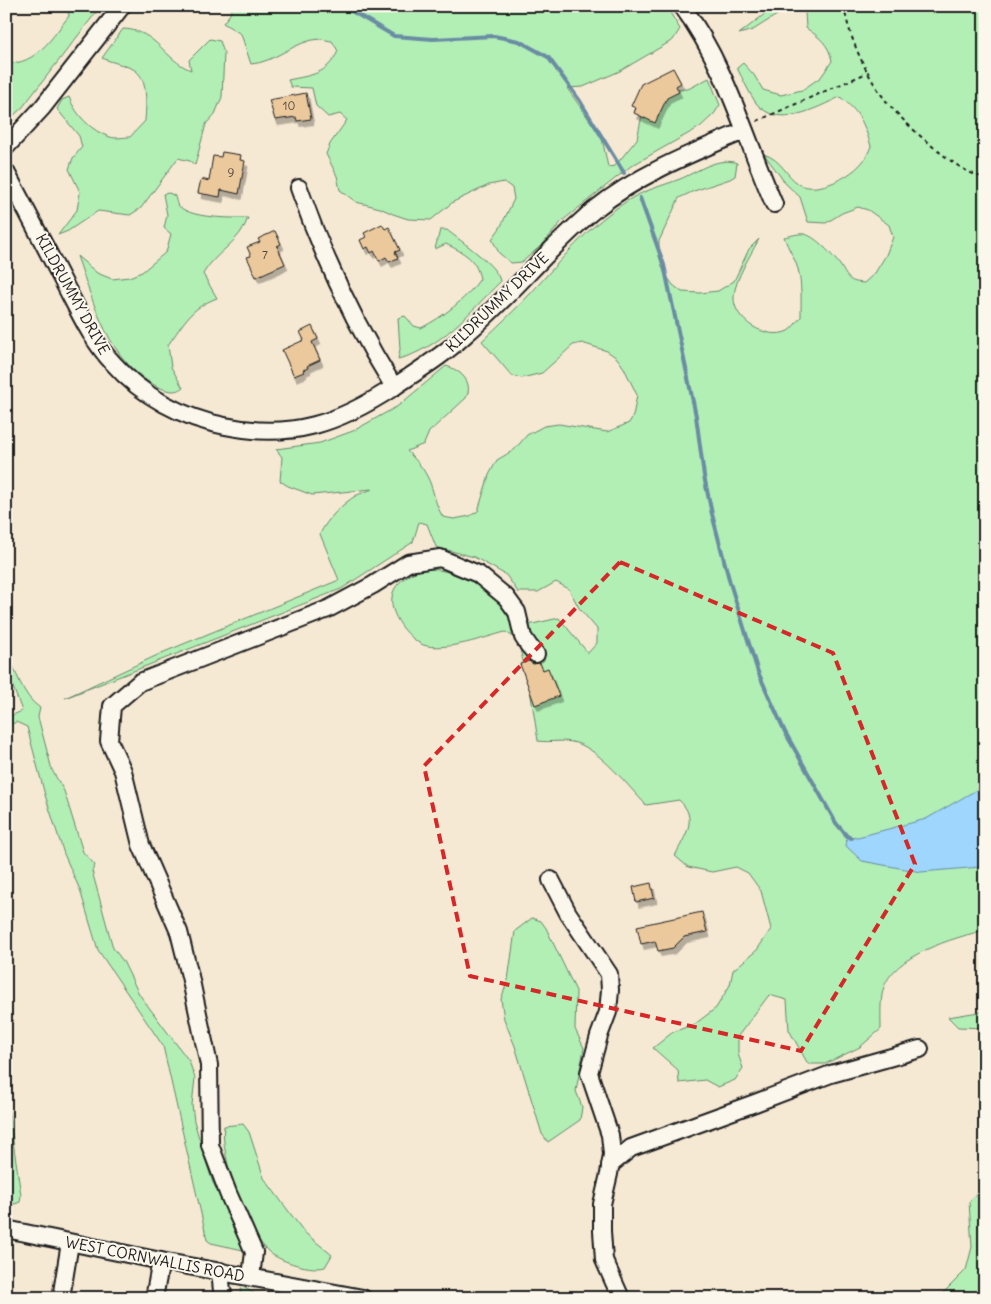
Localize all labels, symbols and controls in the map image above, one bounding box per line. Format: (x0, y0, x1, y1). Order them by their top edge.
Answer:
house number: 10 (283, 98, 295, 113)
house number: 9 (228, 165, 235, 180)
street label: KILDRUMMY DRIVE (32, 230, 114, 358)
house number: 7 (262, 247, 268, 262)
street label: KILDRUMMY DRIVE (442, 248, 552, 356)
street label: WEST CORNWALLIS ROAD (64, 1232, 246, 1286)

